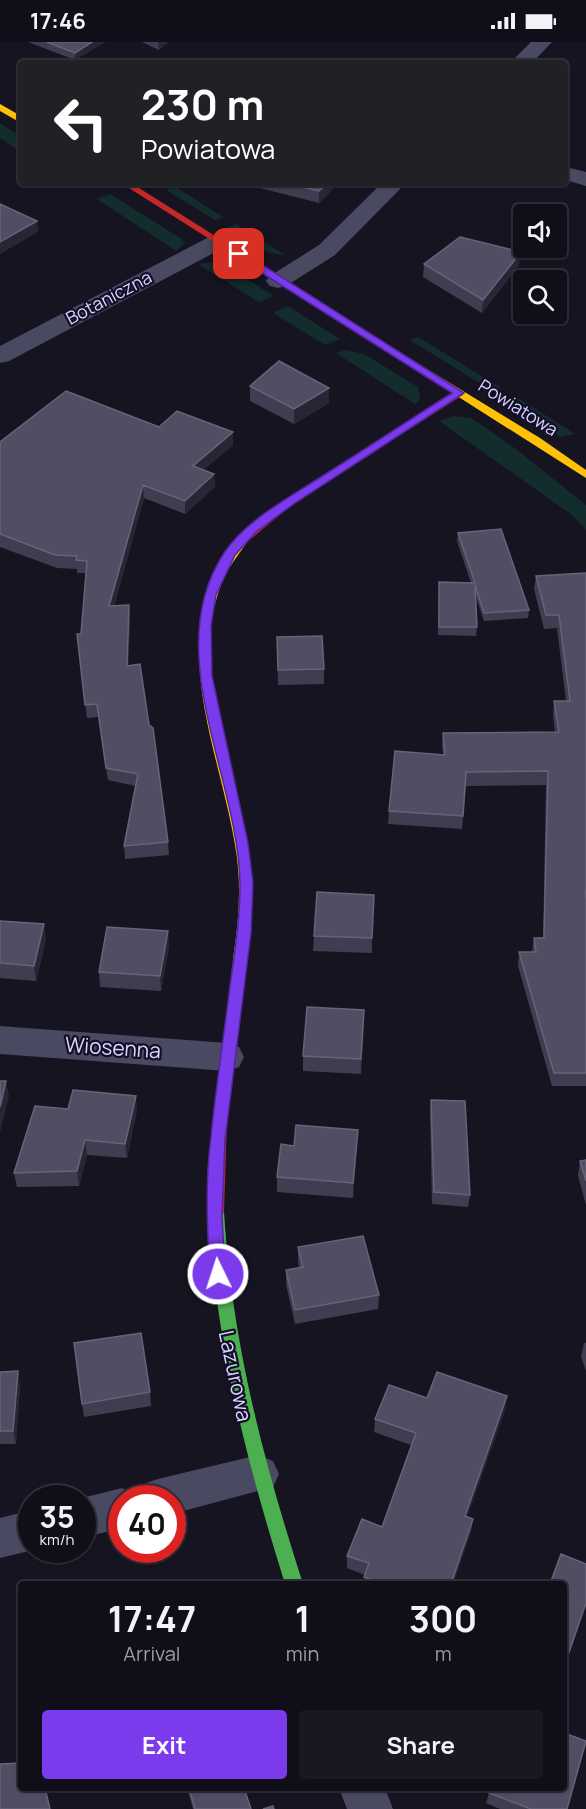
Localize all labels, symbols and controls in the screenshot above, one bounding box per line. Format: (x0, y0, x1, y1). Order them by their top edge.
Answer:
text: 17:46 (30, 6, 86, 36)
text: 230 m (141, 75, 264, 133)
icon: left (42, 84, 120, 162)
text: Powiatowa (141, 130, 275, 167)
map controls (513, 204, 567, 324)
button: sound (513, 204, 567, 258)
pin (213, 228, 264, 279)
icon: arrive (222, 237, 255, 270)
street label: Botaniczna (61, 264, 156, 330)
button: search (513, 270, 567, 324)
street label: Powiatowa (474, 373, 563, 441)
street label: Wiosenna (64, 1030, 162, 1064)
position arrow (186, 1242, 250, 1306)
street label: Lazurowa (213, 1328, 259, 1424)
speed limit sign: 40 (108, 1485, 186, 1563)
text: 35 (39, 1496, 75, 1537)
text: km/h (40, 1529, 74, 1550)
text: 17:47 (108, 1594, 196, 1643)
text: 1 (295, 1594, 310, 1643)
text: 300 (409, 1594, 477, 1643)
text: Arrival (123, 1640, 180, 1667)
text: min (286, 1640, 319, 1667)
text: m (435, 1640, 452, 1667)
button: Exit (42, 1710, 287, 1779)
button: Share (299, 1710, 543, 1779)

